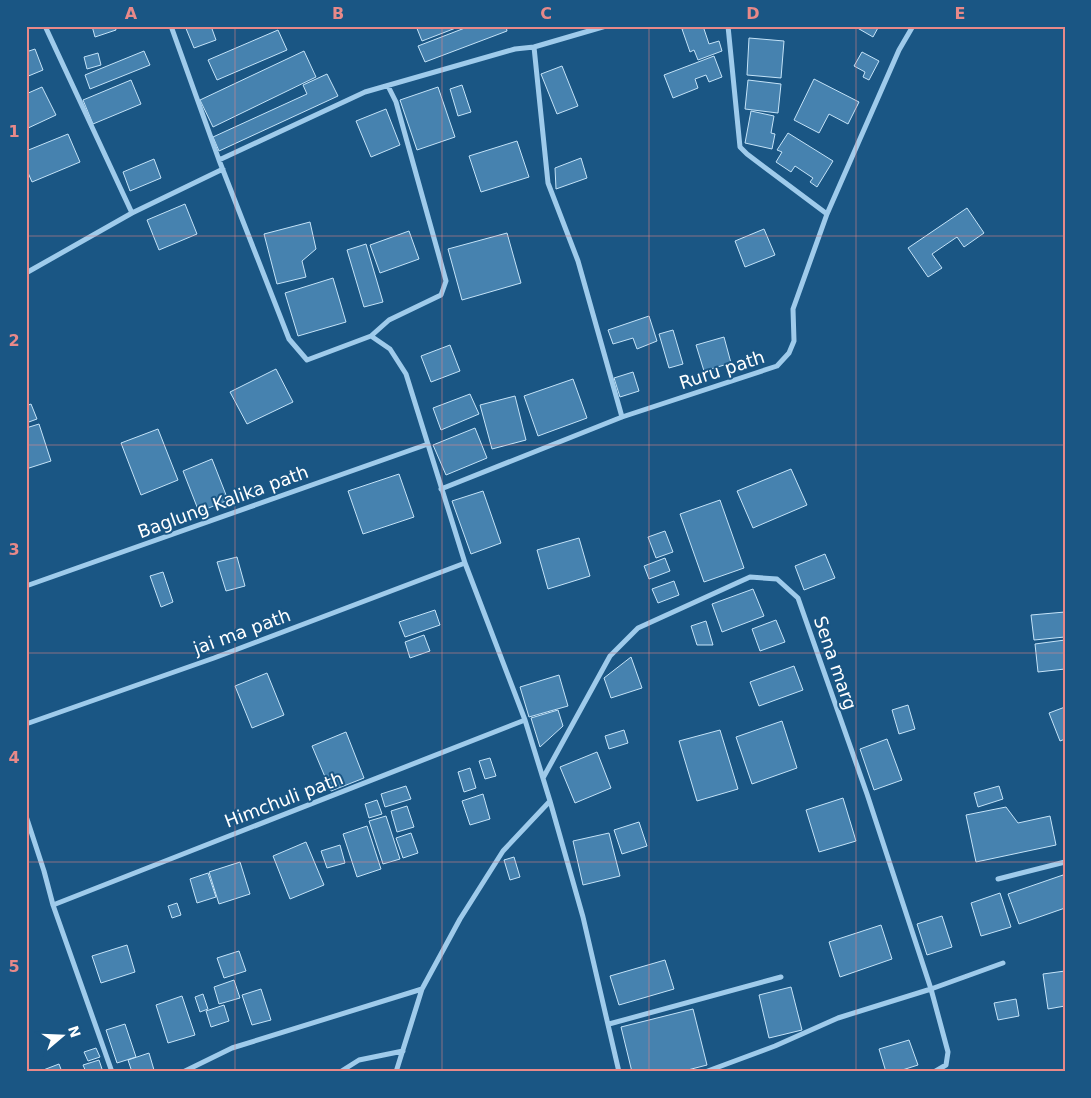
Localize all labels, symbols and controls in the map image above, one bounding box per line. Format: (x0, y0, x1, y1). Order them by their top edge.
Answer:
text: A (125, 4, 138, 23)
text: B (332, 4, 344, 23)
text: C (540, 4, 552, 23)
text: D (746, 4, 760, 23)
text: E (955, 4, 965, 23)
text: 1 (8, 122, 20, 141)
text: 2 (8, 331, 20, 350)
street label: Ruru path (676, 346, 767, 393)
street label: Baglung Kalika path (135, 461, 311, 542)
text: 3 (8, 540, 20, 559)
street label: jai ma path (189, 604, 293, 659)
street label: Sena marg (810, 613, 861, 712)
text: 4 (8, 748, 20, 767)
street label: Himchuli path (222, 767, 346, 832)
text: 5 (8, 957, 20, 976)
north arrow (38, 1010, 88, 1060)
text: N (65, 1024, 84, 1040)

